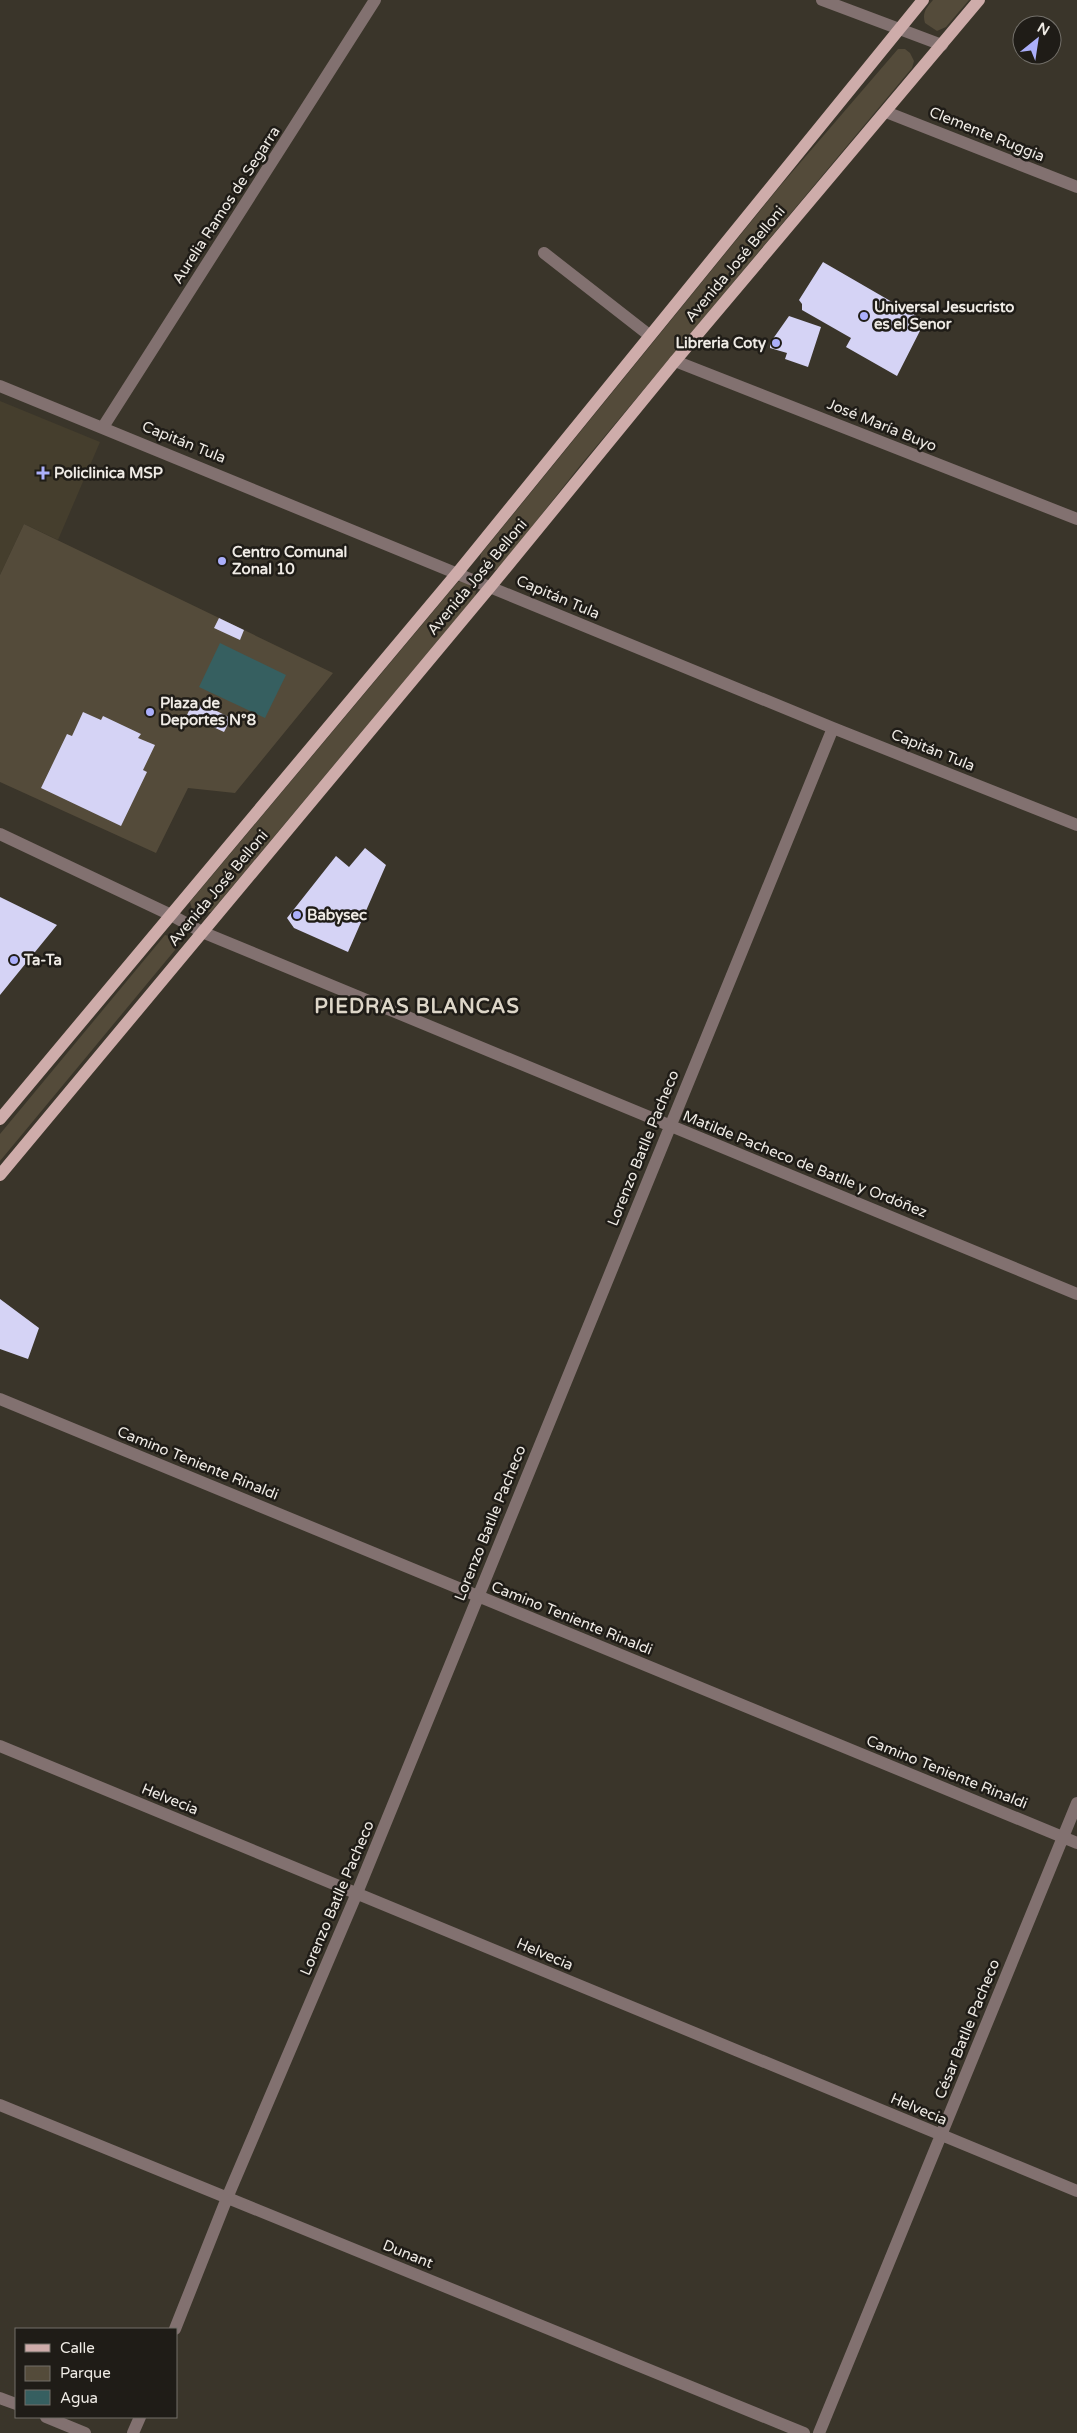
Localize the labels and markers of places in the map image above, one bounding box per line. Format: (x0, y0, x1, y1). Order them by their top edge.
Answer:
place label: Universal Jesucristo es el Senor (874, 298, 1015, 333)
marker: Universal Jesucristo es el Senor (858, 310, 870, 322)
place label: Libreria Coty (675, 334, 766, 353)
marker: Libreria Coty (770, 337, 782, 349)
place label: Policlinica MSP (54, 464, 163, 482)
marker: Policlinica MSP (36, 466, 50, 480)
place label: Centro Comunal Zonal 10 (232, 543, 347, 578)
marker: Centro Comunal Zonal 10 (216, 555, 228, 567)
place label: Plaza de Deportes N°8 (160, 694, 257, 730)
marker: Plaza de Deportes N°8 (144, 706, 156, 718)
place label: Babysec (307, 906, 367, 925)
marker: Babysec (291, 909, 303, 921)
place label: Ta-Ta (23, 951, 62, 969)
marker: Ta-Ta (8, 954, 20, 966)

